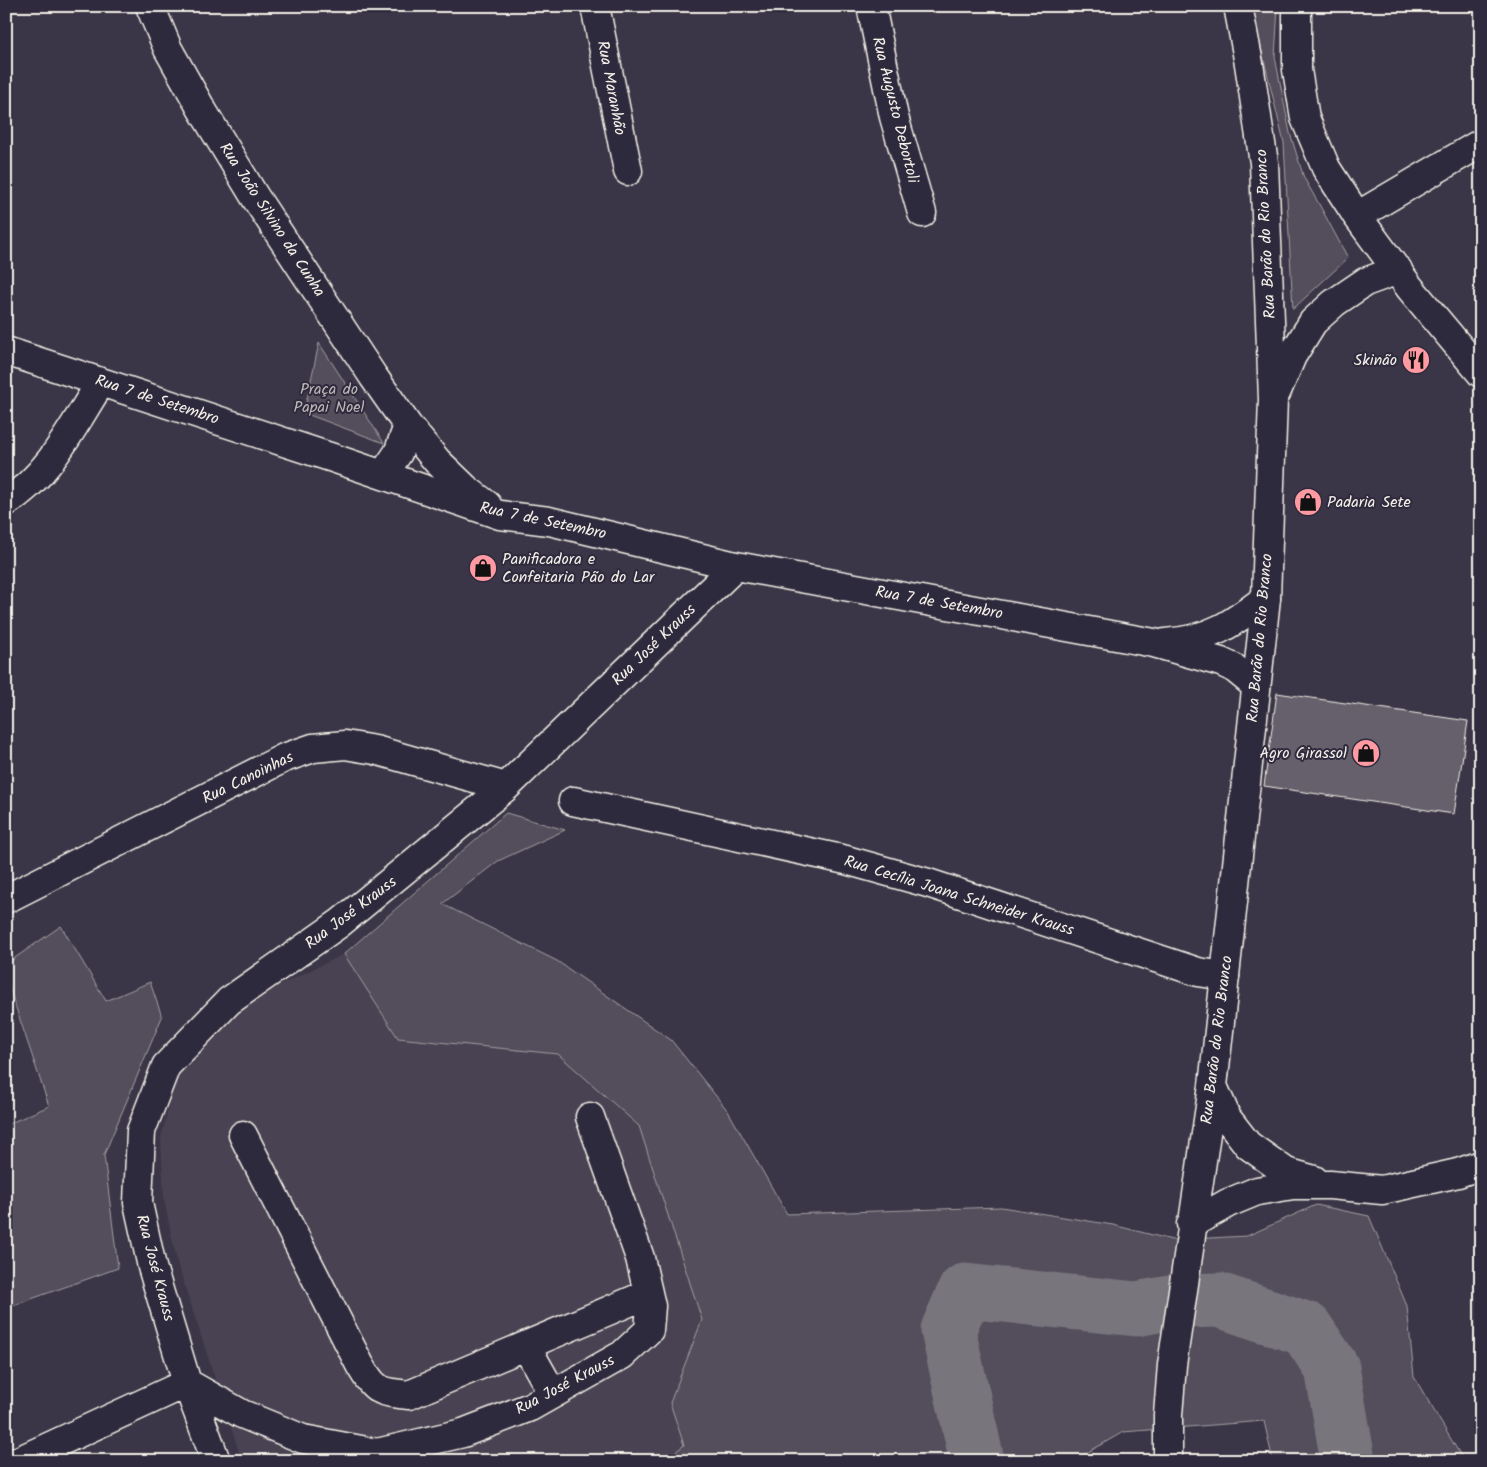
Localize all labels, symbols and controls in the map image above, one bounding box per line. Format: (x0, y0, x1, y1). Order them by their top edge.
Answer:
street label: Rua Augusto Debortoli (865, 34, 926, 187)
street label: Rua Maranhão (590, 39, 632, 137)
street label: Rua João Silvino da Cunha (213, 138, 331, 302)
street label: Rua Barão do Rio Branco (1249, 149, 1283, 319)
restaurant icon: Skinão (1401, 345, 1431, 375)
place label: Skinão (1354, 348, 1397, 373)
street label: Rua 7 de Setembro (92, 368, 222, 432)
park label: Praça do Papai Noel (294, 377, 364, 420)
shop icon: Padaria Sete (1293, 487, 1323, 517)
place label: Padaria Sete (1327, 490, 1411, 515)
street label: Rua 7 de Setembro (477, 495, 609, 547)
place label: Panificadora e Confeitaria Pão do Lar (502, 547, 656, 590)
street label: Rua Barão do Rio Branco (1240, 552, 1280, 724)
shop icon: Panificadora e Confeitaria Pão do Lar (468, 553, 498, 583)
street label: Rua 7 de Setembro (873, 579, 1005, 627)
street label: Rua José Krauss (606, 598, 702, 692)
shop icon: Agro Girassol (1351, 738, 1381, 768)
place label: Agro Girassol (1260, 741, 1347, 766)
street label: Rua Canoinhas (198, 745, 298, 811)
street label: Rua Cecília Joana Schneider Krauss (841, 849, 1077, 943)
street label: Rua José Krauss (300, 870, 402, 956)
street label: Rua Barão do Rio Branco (1194, 954, 1240, 1126)
street label: Rua José Krauss (129, 1212, 181, 1324)
street label: Rua José Krauss (511, 1348, 619, 1422)

